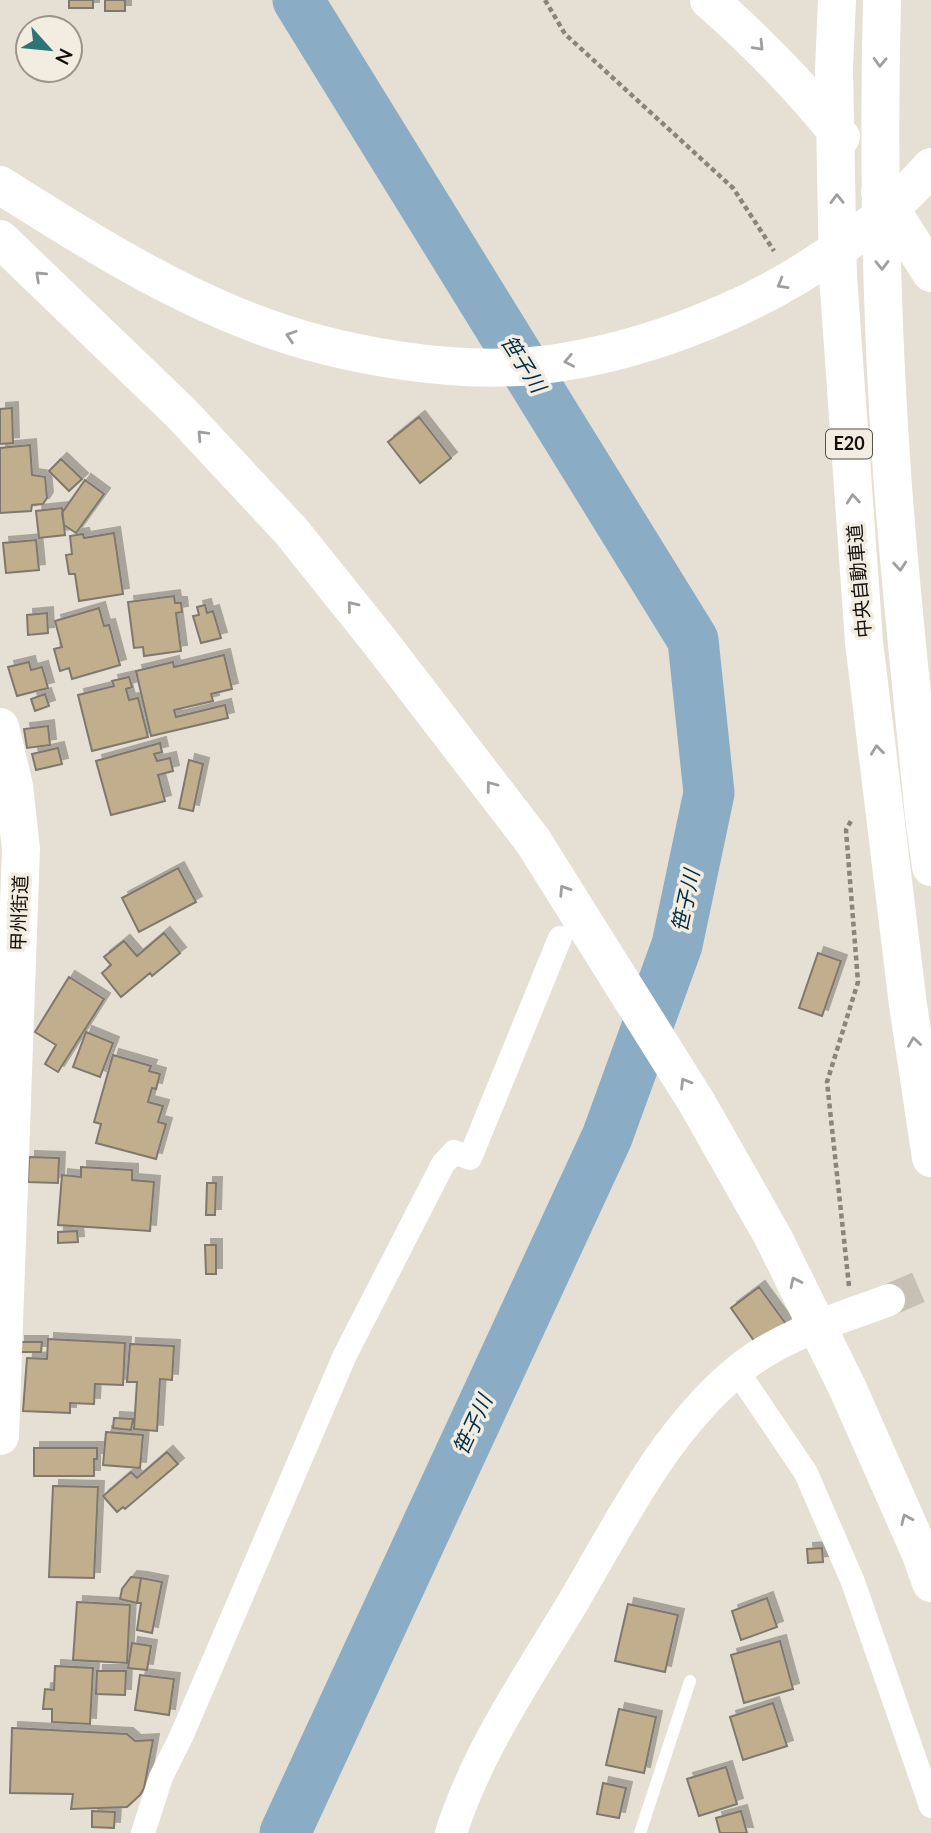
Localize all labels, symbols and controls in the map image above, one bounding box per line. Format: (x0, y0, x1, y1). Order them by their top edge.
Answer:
north arrow (14, 14, 84, 84)
one-way arrow (751, 38, 764, 51)
text: N (51, 45, 78, 69)
one-way arrow (873, 57, 888, 68)
one-way arrow (829, 193, 844, 204)
one-way arrow (874, 261, 890, 271)
one-way arrow (35, 272, 48, 284)
one-way arrow (777, 276, 790, 289)
one-way arrow (286, 330, 298, 344)
water label: 笹子川 (497, 330, 553, 398)
one-way arrow (563, 352, 575, 367)
road number: E20 (826, 430, 872, 458)
one-way arrow (198, 431, 210, 444)
one-way arrow (846, 493, 861, 504)
street label: 中央自動車道 (842, 523, 875, 639)
one-way arrow (893, 560, 908, 572)
one-way arrow (348, 602, 360, 615)
one-way arrow (869, 744, 884, 756)
one-way arrow (487, 782, 500, 794)
water label: 笹子川 (666, 865, 704, 934)
street label: 甲州街道 (6, 875, 31, 951)
one-way arrow (560, 885, 573, 898)
one-way arrow (907, 1036, 922, 1047)
one-way arrow (680, 1077, 693, 1090)
one-way arrow (789, 1277, 803, 1289)
water label: 笹子川 (447, 1389, 497, 1458)
one-way arrow (900, 1514, 914, 1527)

